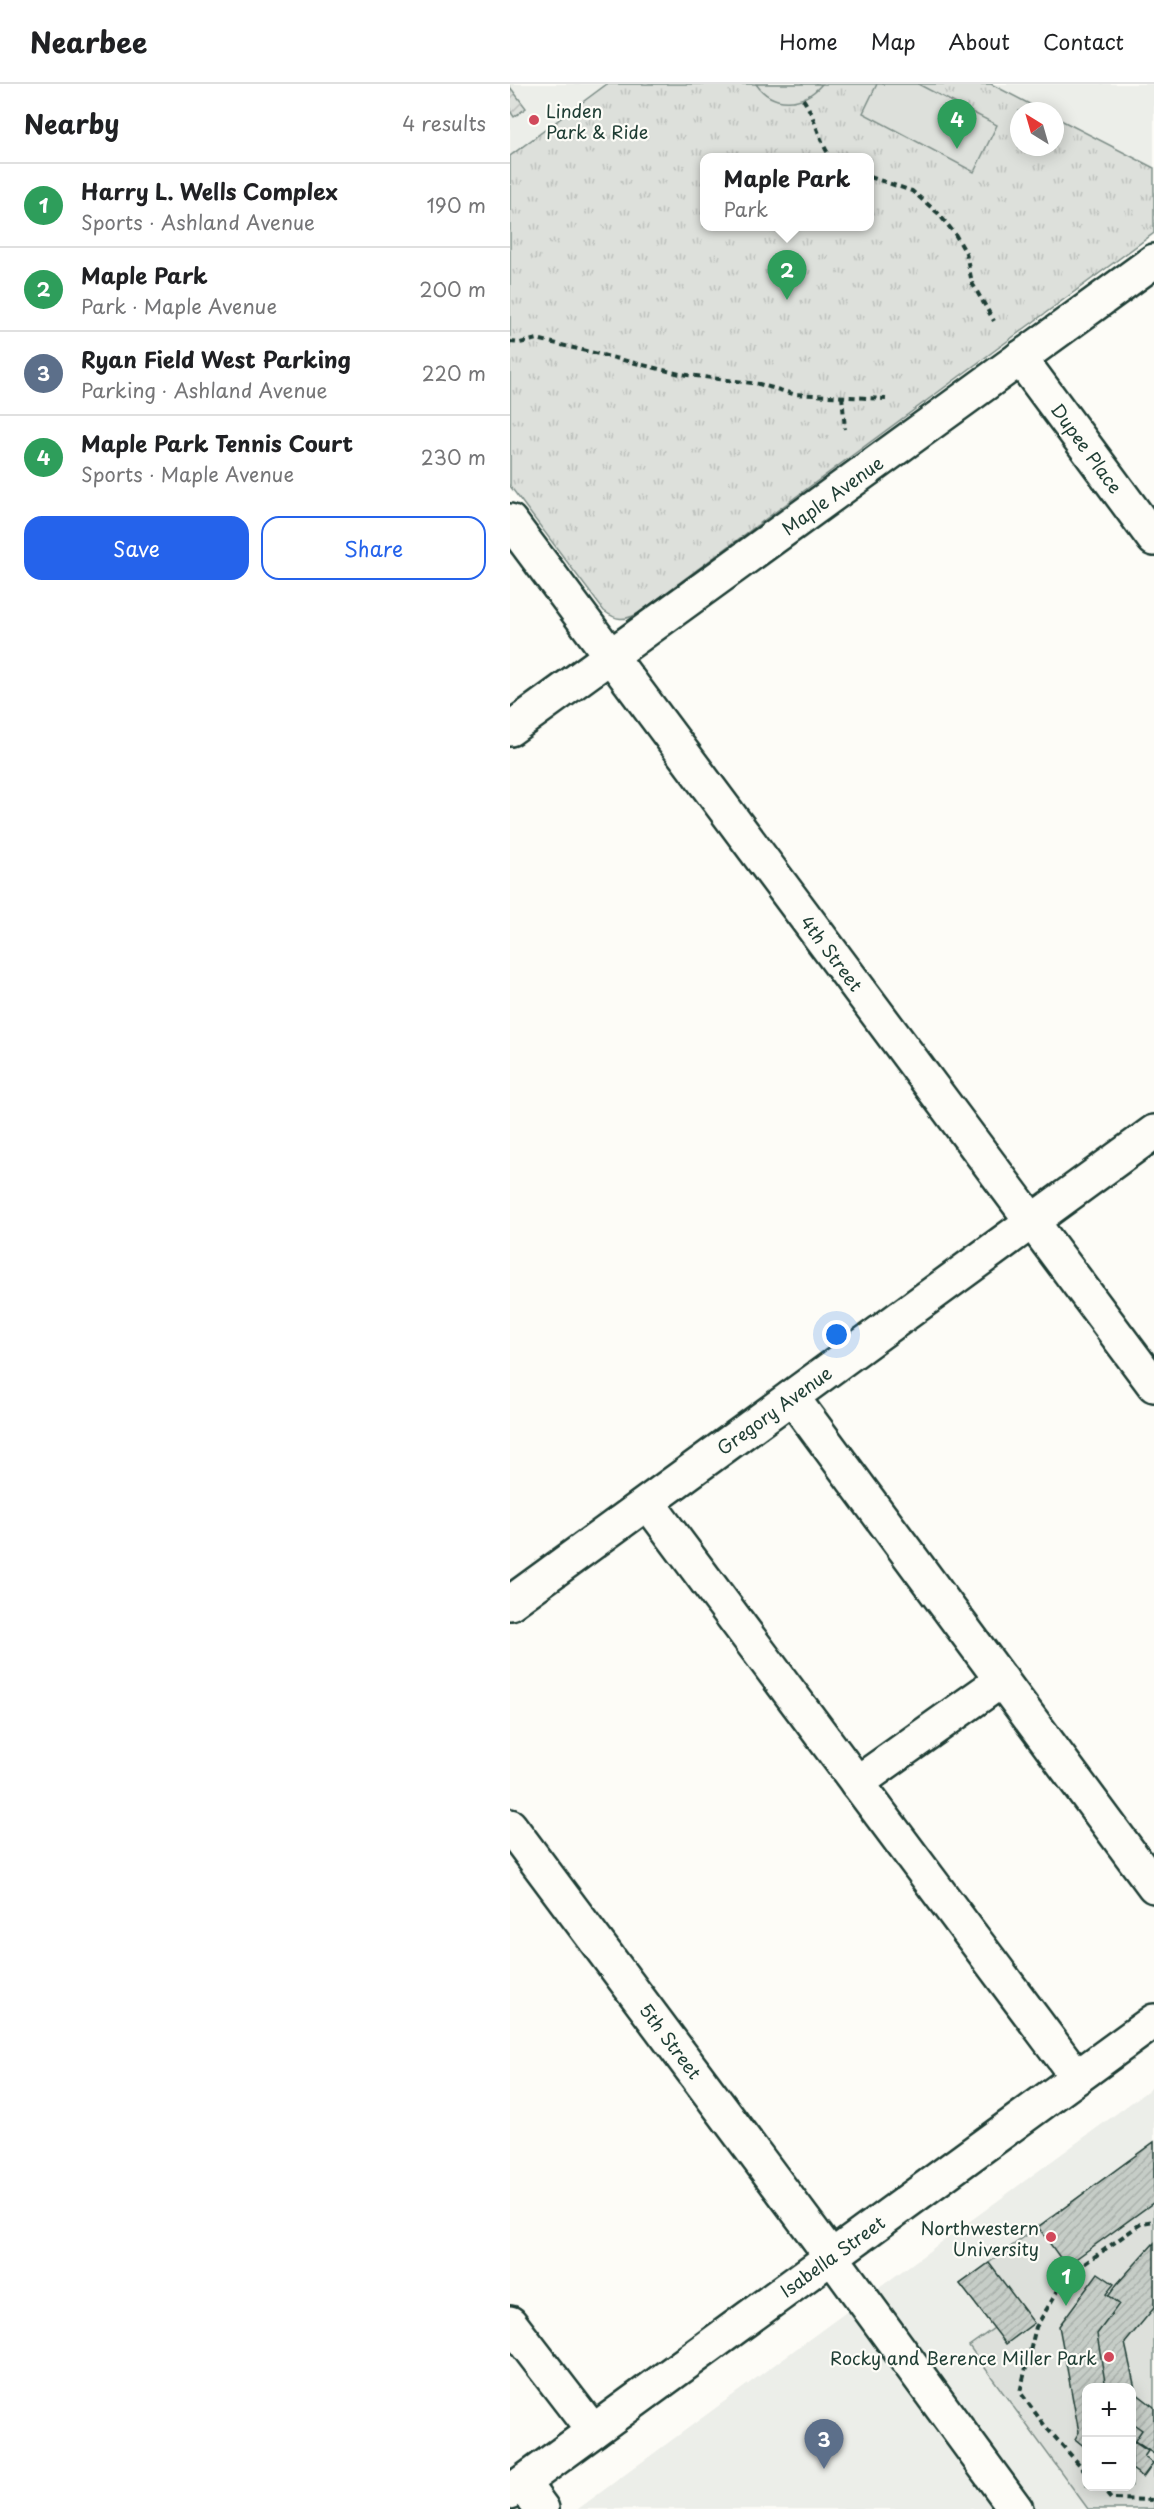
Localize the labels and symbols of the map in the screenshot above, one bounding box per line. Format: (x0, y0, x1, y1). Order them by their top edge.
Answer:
place label: Linden Park & Ride (546, 97, 648, 145)
pin: 4 (938, 100, 976, 149)
north arrow (1010, 102, 1064, 156)
marker: Linden Park & Ride (527, 113, 541, 127)
pin: 2 (768, 250, 806, 300)
street label: Dupee Place (1045, 397, 1129, 499)
street label: Maple Avenue (776, 449, 889, 541)
street label: 4th Street (794, 909, 870, 997)
your location (822, 1320, 851, 1349)
street label: Gregory Avenue (711, 1359, 837, 1461)
street label: 5th Street (634, 1997, 708, 2085)
street label: Isabella Street (774, 2209, 890, 2303)
place label: Northwestern University (920, 2214, 1039, 2262)
marker: Northwestern University (1044, 2230, 1058, 2244)
pin: 1 (1046, 2256, 1086, 2306)
place label: Rocky and Berence Miller Park (830, 2344, 1097, 2371)
marker: Rocky and Berence Miller Park (1102, 2350, 1116, 2364)
pin: 3 (804, 2420, 844, 2469)

